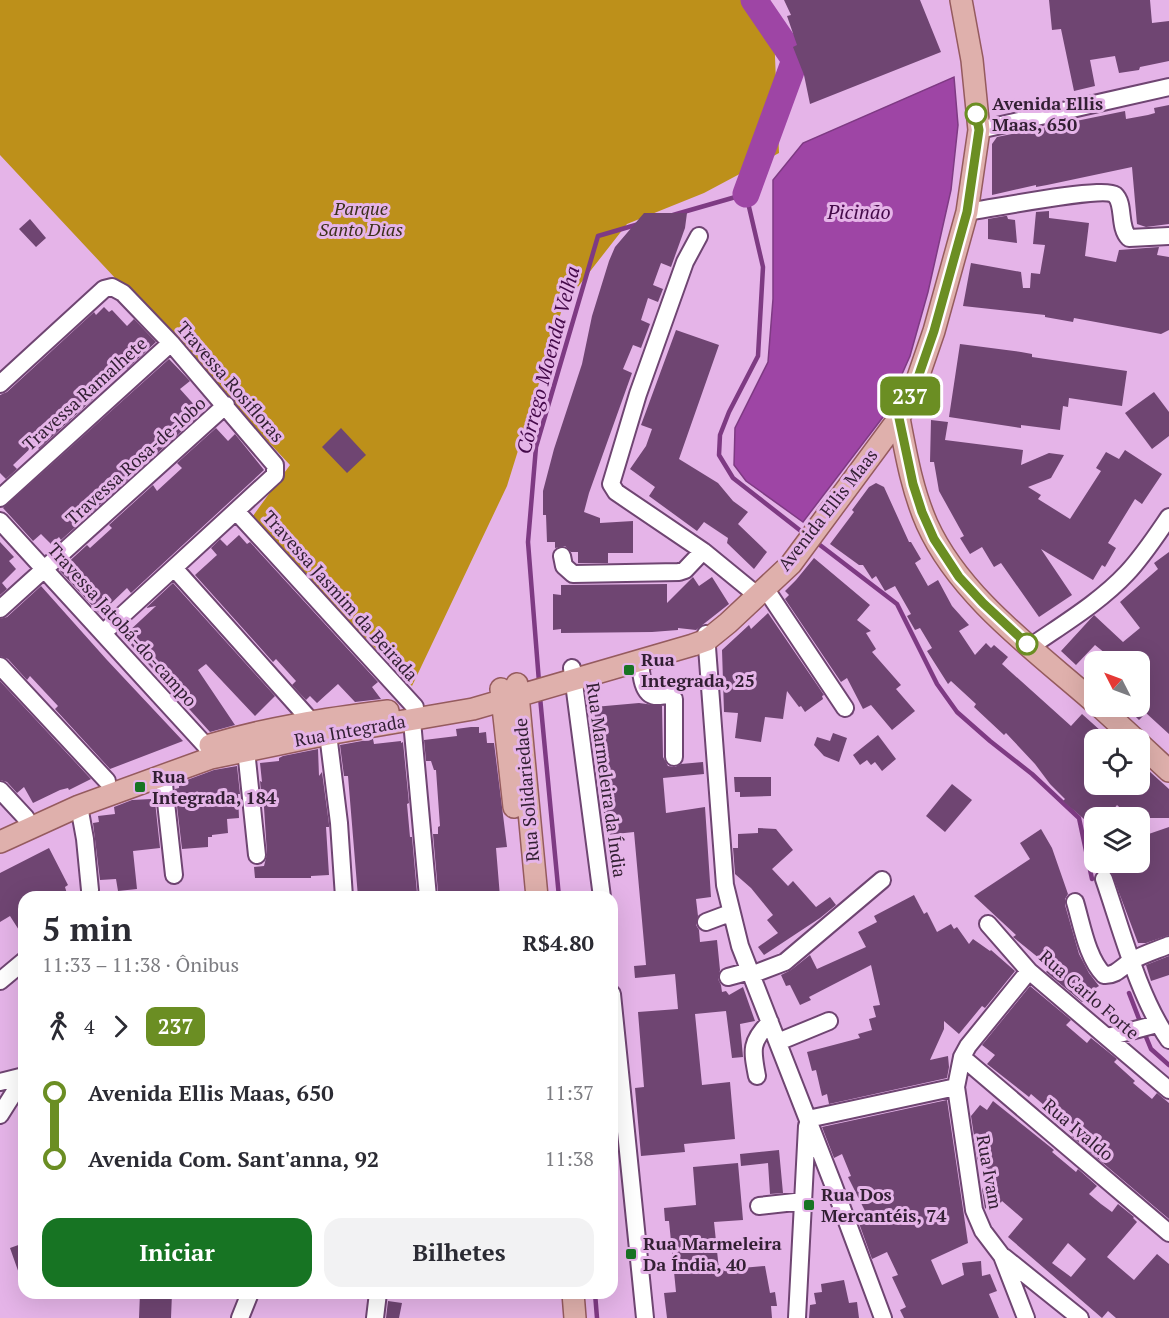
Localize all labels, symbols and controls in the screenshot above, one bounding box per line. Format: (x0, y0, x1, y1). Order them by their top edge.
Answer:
place label: Avenida Ellis Maas, 650 (992, 91, 1103, 136)
marker: Avenida Ellis Maas, 650 (965, 103, 987, 125)
park label: Parque Santo Dias (319, 196, 403, 241)
water label: Picinão (826, 198, 891, 225)
water label: Córrego Moenda Velha (509, 263, 586, 457)
street label: Travessa Rosifloras (172, 316, 290, 447)
street label: Travessa Ramalhete (17, 331, 152, 456)
line badge: 237 (876, 376, 944, 416)
text: 237 (892, 382, 928, 410)
street label: Travessa Rosa-de-lobo (60, 391, 211, 530)
street label: Avenida Ellis Maas (772, 443, 883, 575)
street label: Travessa Jasmim da Beirada (258, 505, 424, 686)
street label: Travessa Jatobá-do-campo (43, 537, 203, 711)
unlabelled marker (1016, 633, 1038, 655)
place label: Rua Integrada, 25 (641, 647, 755, 692)
north arrow (1084, 651, 1150, 717)
map controls (1084, 651, 1150, 873)
marker: Rua Integrada, 25 (622, 663, 636, 677)
street label: Rua Marmeleira da Índia (581, 681, 633, 879)
street label: Rua Integrada (292, 708, 407, 752)
street label: Rua Solidariedade (508, 717, 544, 863)
button: locate (1084, 729, 1150, 795)
place label: Rua Integrada, 184 (152, 764, 277, 809)
marker: Rua Integrada, 184 (133, 780, 147, 794)
button: layers (1084, 807, 1150, 873)
text: 5 min (42, 907, 132, 950)
text: R$4.80 (522, 928, 594, 957)
street label: Rua Carlo Forte (1035, 944, 1145, 1044)
text: 11:33 – 11:38 · Ônibus (42, 951, 239, 978)
icon: walk (42, 1010, 75, 1043)
icon: forward (104, 1010, 137, 1043)
text: 237 (158, 1012, 193, 1040)
text: 4 (84, 1013, 95, 1040)
text: Avenida Ellis Maas, 650 (88, 1078, 334, 1107)
text: 11:37 (545, 1079, 594, 1106)
street label: Rua Ivaldo (1038, 1093, 1119, 1166)
street label: Rua Ivam (972, 1133, 1008, 1211)
text: Avenida Com. Sant'anna, 92 (88, 1144, 379, 1173)
text: 11:38 (545, 1145, 594, 1172)
place label: Rua Dos Mercantéis, 74 (821, 1182, 947, 1227)
marker: Rua Dos Mercantéis, 74 (802, 1198, 816, 1212)
button: Iniciar (42, 1218, 312, 1287)
button: Bilhetes (324, 1218, 594, 1287)
place label: Rua Marmeleira Da Índia, 40 (643, 1231, 782, 1276)
marker: Rua Marmeleira Da Índia, 40 (624, 1247, 638, 1261)

